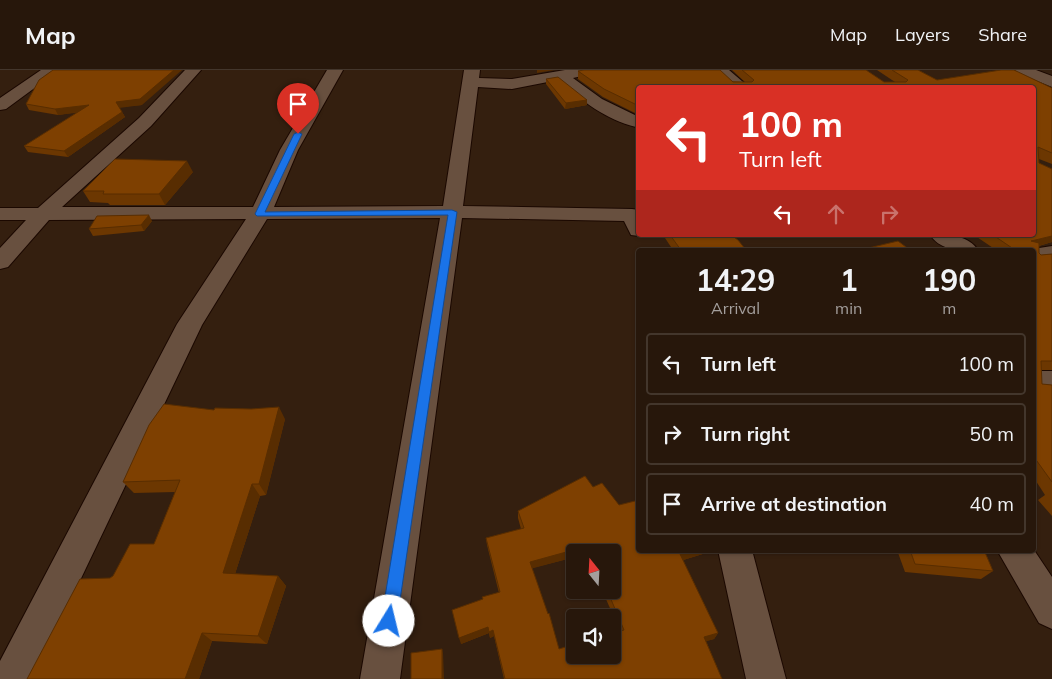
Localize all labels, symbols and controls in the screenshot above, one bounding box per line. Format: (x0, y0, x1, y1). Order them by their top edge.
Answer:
text: Map (25, 20, 76, 50)
text: Map (830, 23, 867, 46)
text: Layers (895, 23, 950, 46)
text: Share (978, 23, 1027, 46)
pin (277, 83, 319, 134)
icon: arrive (284, 90, 312, 118)
text: 100 m (739, 102, 843, 146)
icon: left (656, 105, 721, 170)
text: Turn left (739, 145, 822, 173)
icon: left (769, 200, 797, 228)
icon: ahead (822, 200, 850, 228)
icon: right (875, 200, 903, 228)
text: 14:29 (696, 261, 775, 299)
text: 1 (840, 261, 858, 299)
text: 190 (922, 261, 976, 299)
text: Arrival (711, 298, 760, 318)
text: min (835, 298, 862, 318)
text: m (942, 298, 956, 318)
icon: left (658, 350, 686, 378)
text: Turn left (701, 352, 776, 376)
text: 100 m (958, 352, 1014, 376)
icon: right (658, 420, 686, 448)
text: Turn right (701, 422, 790, 446)
text: 50 m (970, 422, 1014, 446)
icon: arrive (658, 490, 686, 518)
text: Arrive at destination (701, 492, 887, 516)
text: 40 m (970, 492, 1014, 516)
north arrow (566, 544, 621, 599)
map controls (566, 544, 621, 664)
position arrow (362, 594, 414, 646)
button: sound (566, 609, 621, 664)

